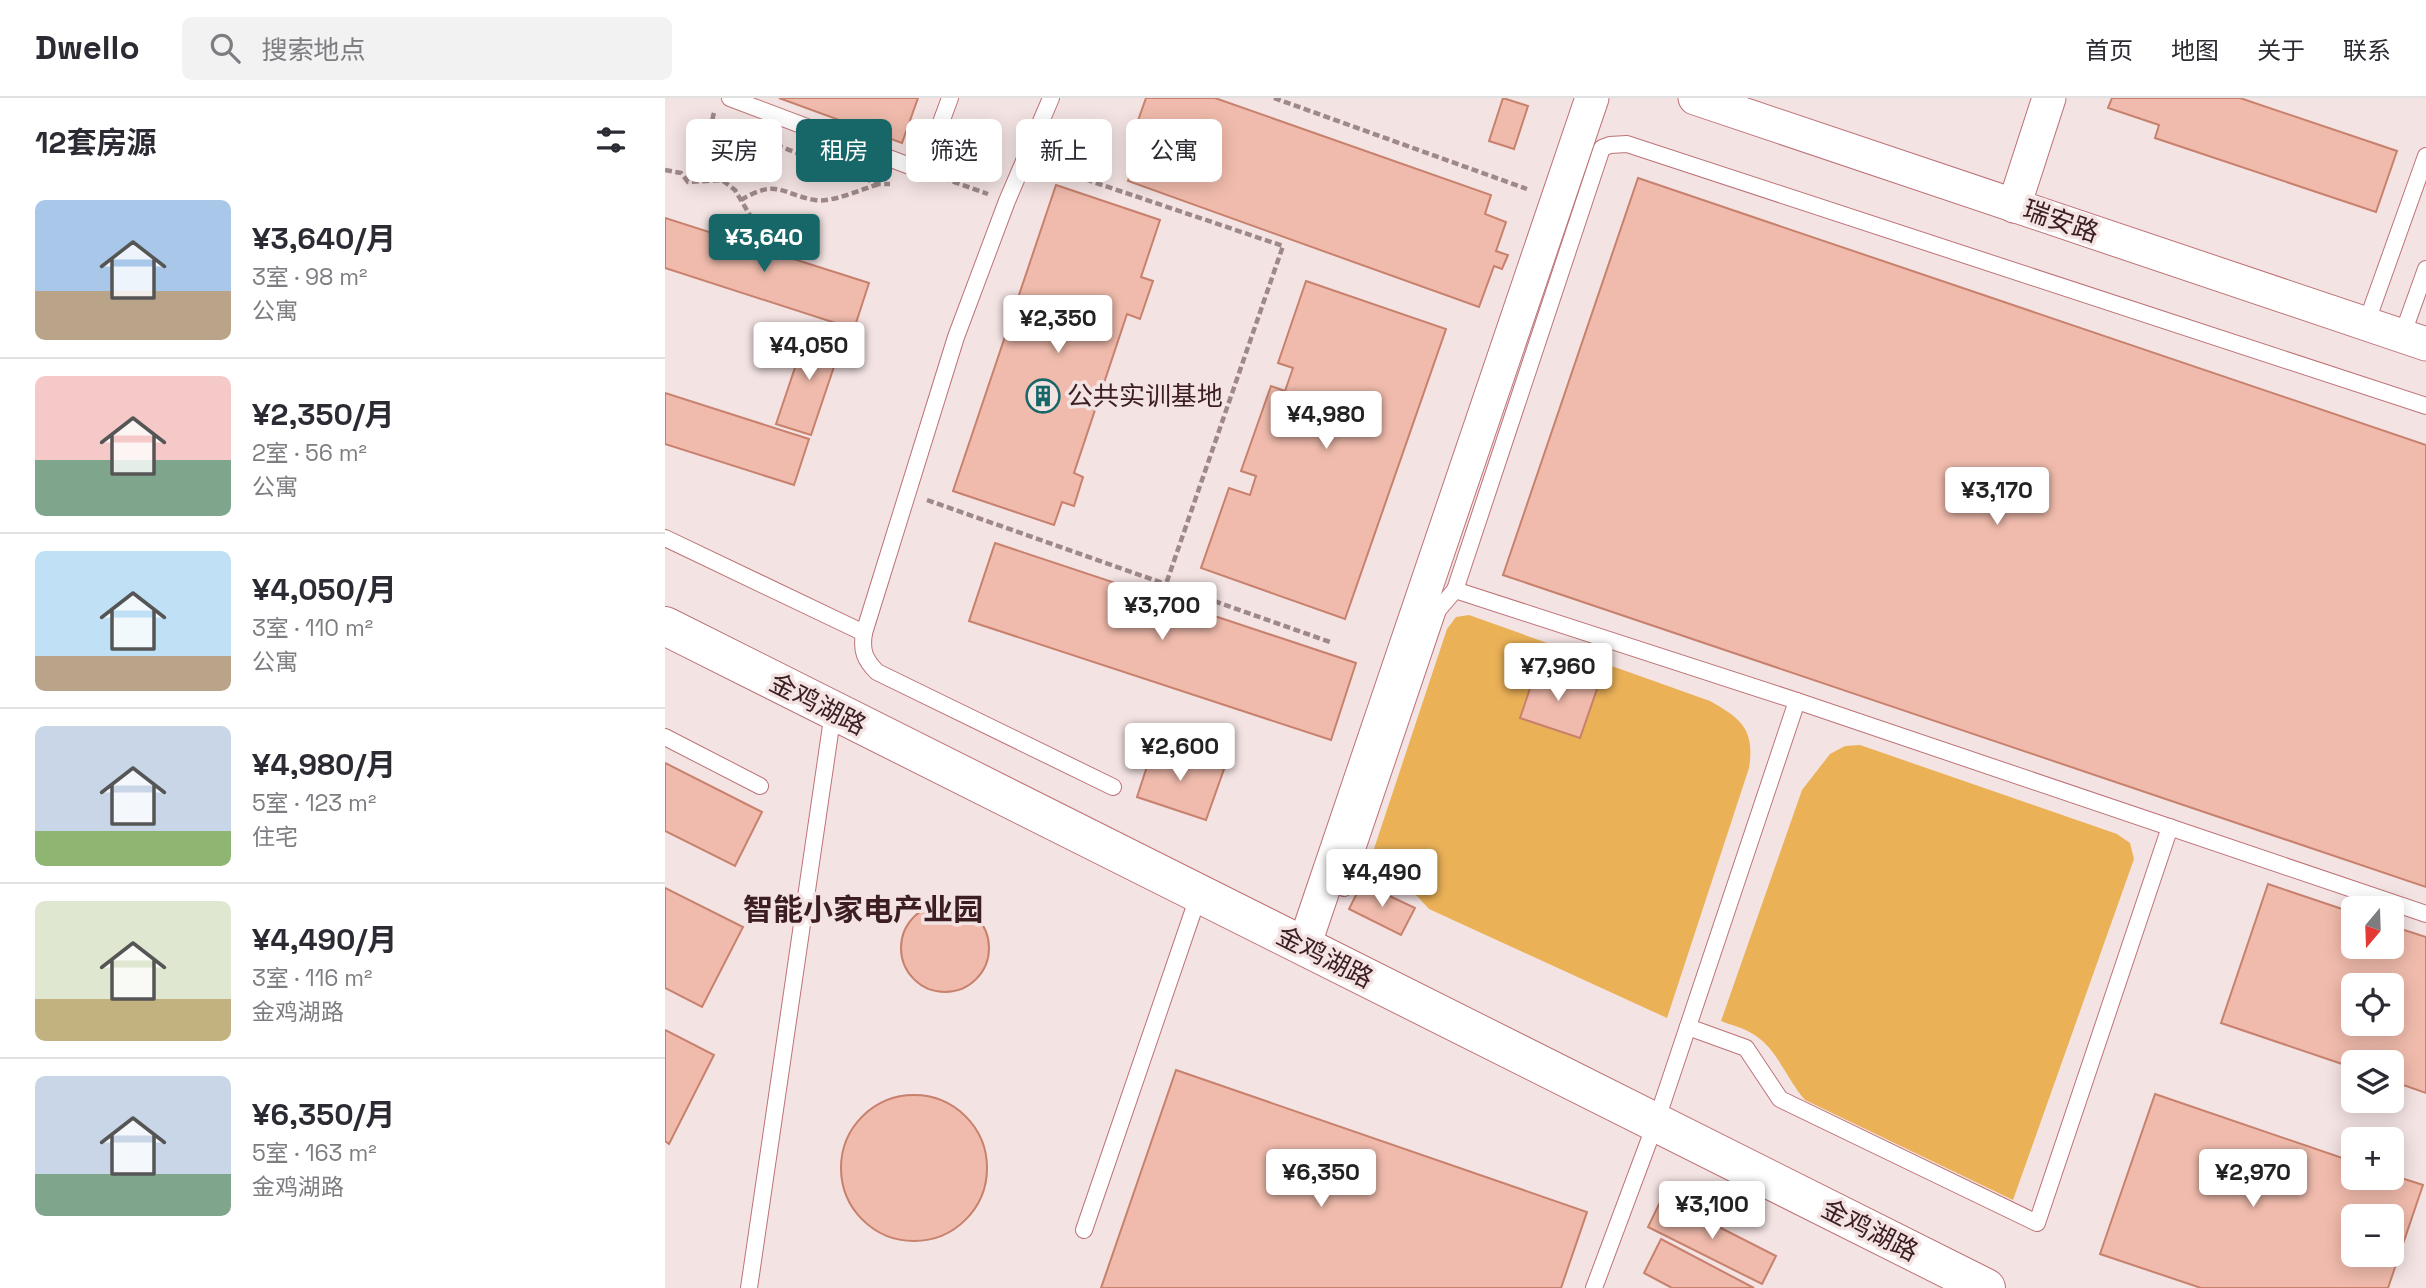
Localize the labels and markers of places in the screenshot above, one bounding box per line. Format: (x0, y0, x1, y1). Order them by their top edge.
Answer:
pin: ¥3,640 (707, 214, 821, 274)
pin: ¥2,350 (1001, 296, 1115, 355)
pin: ¥4,050 (752, 322, 866, 382)
building icon: 公共实训基地 (1024, 377, 1062, 415)
place label: 公共实训基地 (1067, 379, 1223, 413)
pin: ¥4,980 (1269, 392, 1383, 451)
pin: ¥3,170 (1940, 468, 2054, 527)
pin: ¥3,700 (1105, 582, 1219, 642)
pin: ¥7,960 (1501, 644, 1615, 703)
pin: ¥2,600 (1123, 724, 1237, 783)
pin: ¥4,490 (1325, 850, 1439, 909)
pin: ¥6,350 (1264, 1150, 1378, 1209)
pin: ¥2,970 (2196, 1150, 2310, 1209)
pin: ¥3,100 (1655, 1182, 1769, 1241)

